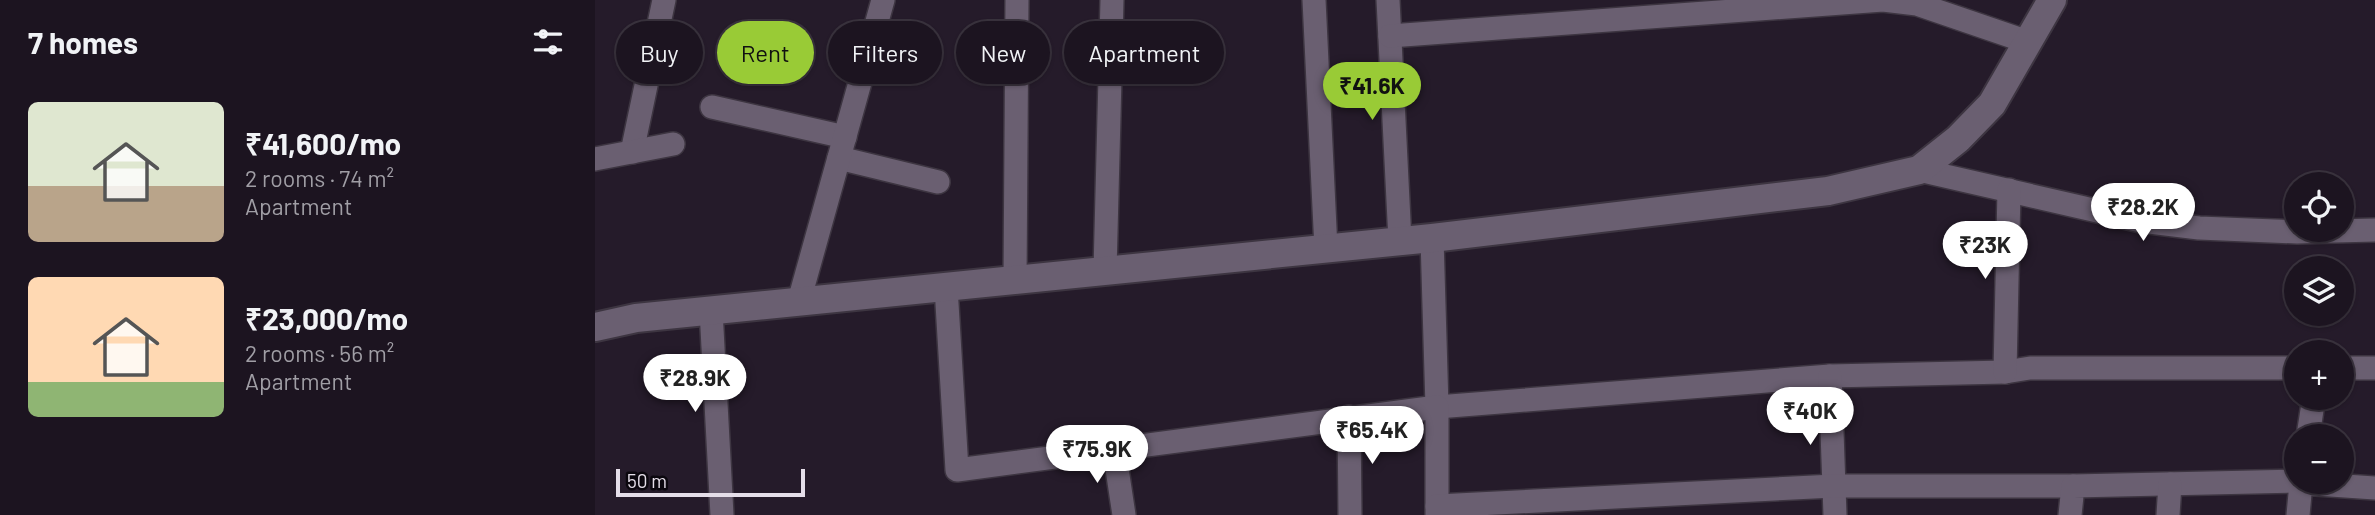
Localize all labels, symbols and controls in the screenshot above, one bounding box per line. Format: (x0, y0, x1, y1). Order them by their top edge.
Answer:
chip: Buy (616, 21, 703, 84)
chip: Rent (717, 21, 814, 84)
chip: Filters (828, 21, 942, 84)
chip: New (956, 21, 1050, 84)
chip: Apartment (1064, 21, 1224, 84)
icon: filters (529, 23, 567, 61)
text: 7 homes (28, 24, 138, 60)
pin: ₹41.6K (1315, 62, 1429, 122)
text: ₹41.6K (1339, 71, 1405, 99)
text: ₹41,600/mo (245, 125, 401, 161)
icon: home (84, 130, 168, 214)
text: 2 rooms · 74 m² (245, 164, 394, 192)
map controls (2284, 172, 2354, 494)
button: locate (2284, 172, 2354, 242)
pin: ₹28.2K (2086, 184, 2200, 243)
text: Apartment (245, 192, 352, 220)
text: ₹28.2K (2107, 192, 2179, 220)
pin: ₹23K (1944, 222, 2026, 281)
text: ₹23K (1959, 230, 2011, 258)
button: layers (2284, 256, 2354, 326)
text: ₹23,000/mo (245, 300, 408, 336)
icon: home (84, 305, 168, 389)
text: 2 rooms · 56 m² (245, 339, 394, 367)
button: + (2284, 340, 2354, 410)
pin: ₹28.9K (638, 354, 752, 414)
text: ₹28.9K (659, 363, 731, 391)
text: Apartment (245, 367, 352, 395)
pin: ₹40K (1769, 388, 1851, 447)
text: ₹40K (1783, 396, 1837, 424)
pin: ₹65.4K (1315, 406, 1429, 466)
text: ₹65.4K (1336, 415, 1408, 443)
button: − (2284, 424, 2354, 494)
pin: ₹75.9K (1040, 426, 1154, 485)
text: ₹75.9K (1062, 434, 1132, 462)
scale bar (616, 466, 805, 498)
text: 50 m (627, 469, 667, 492)

